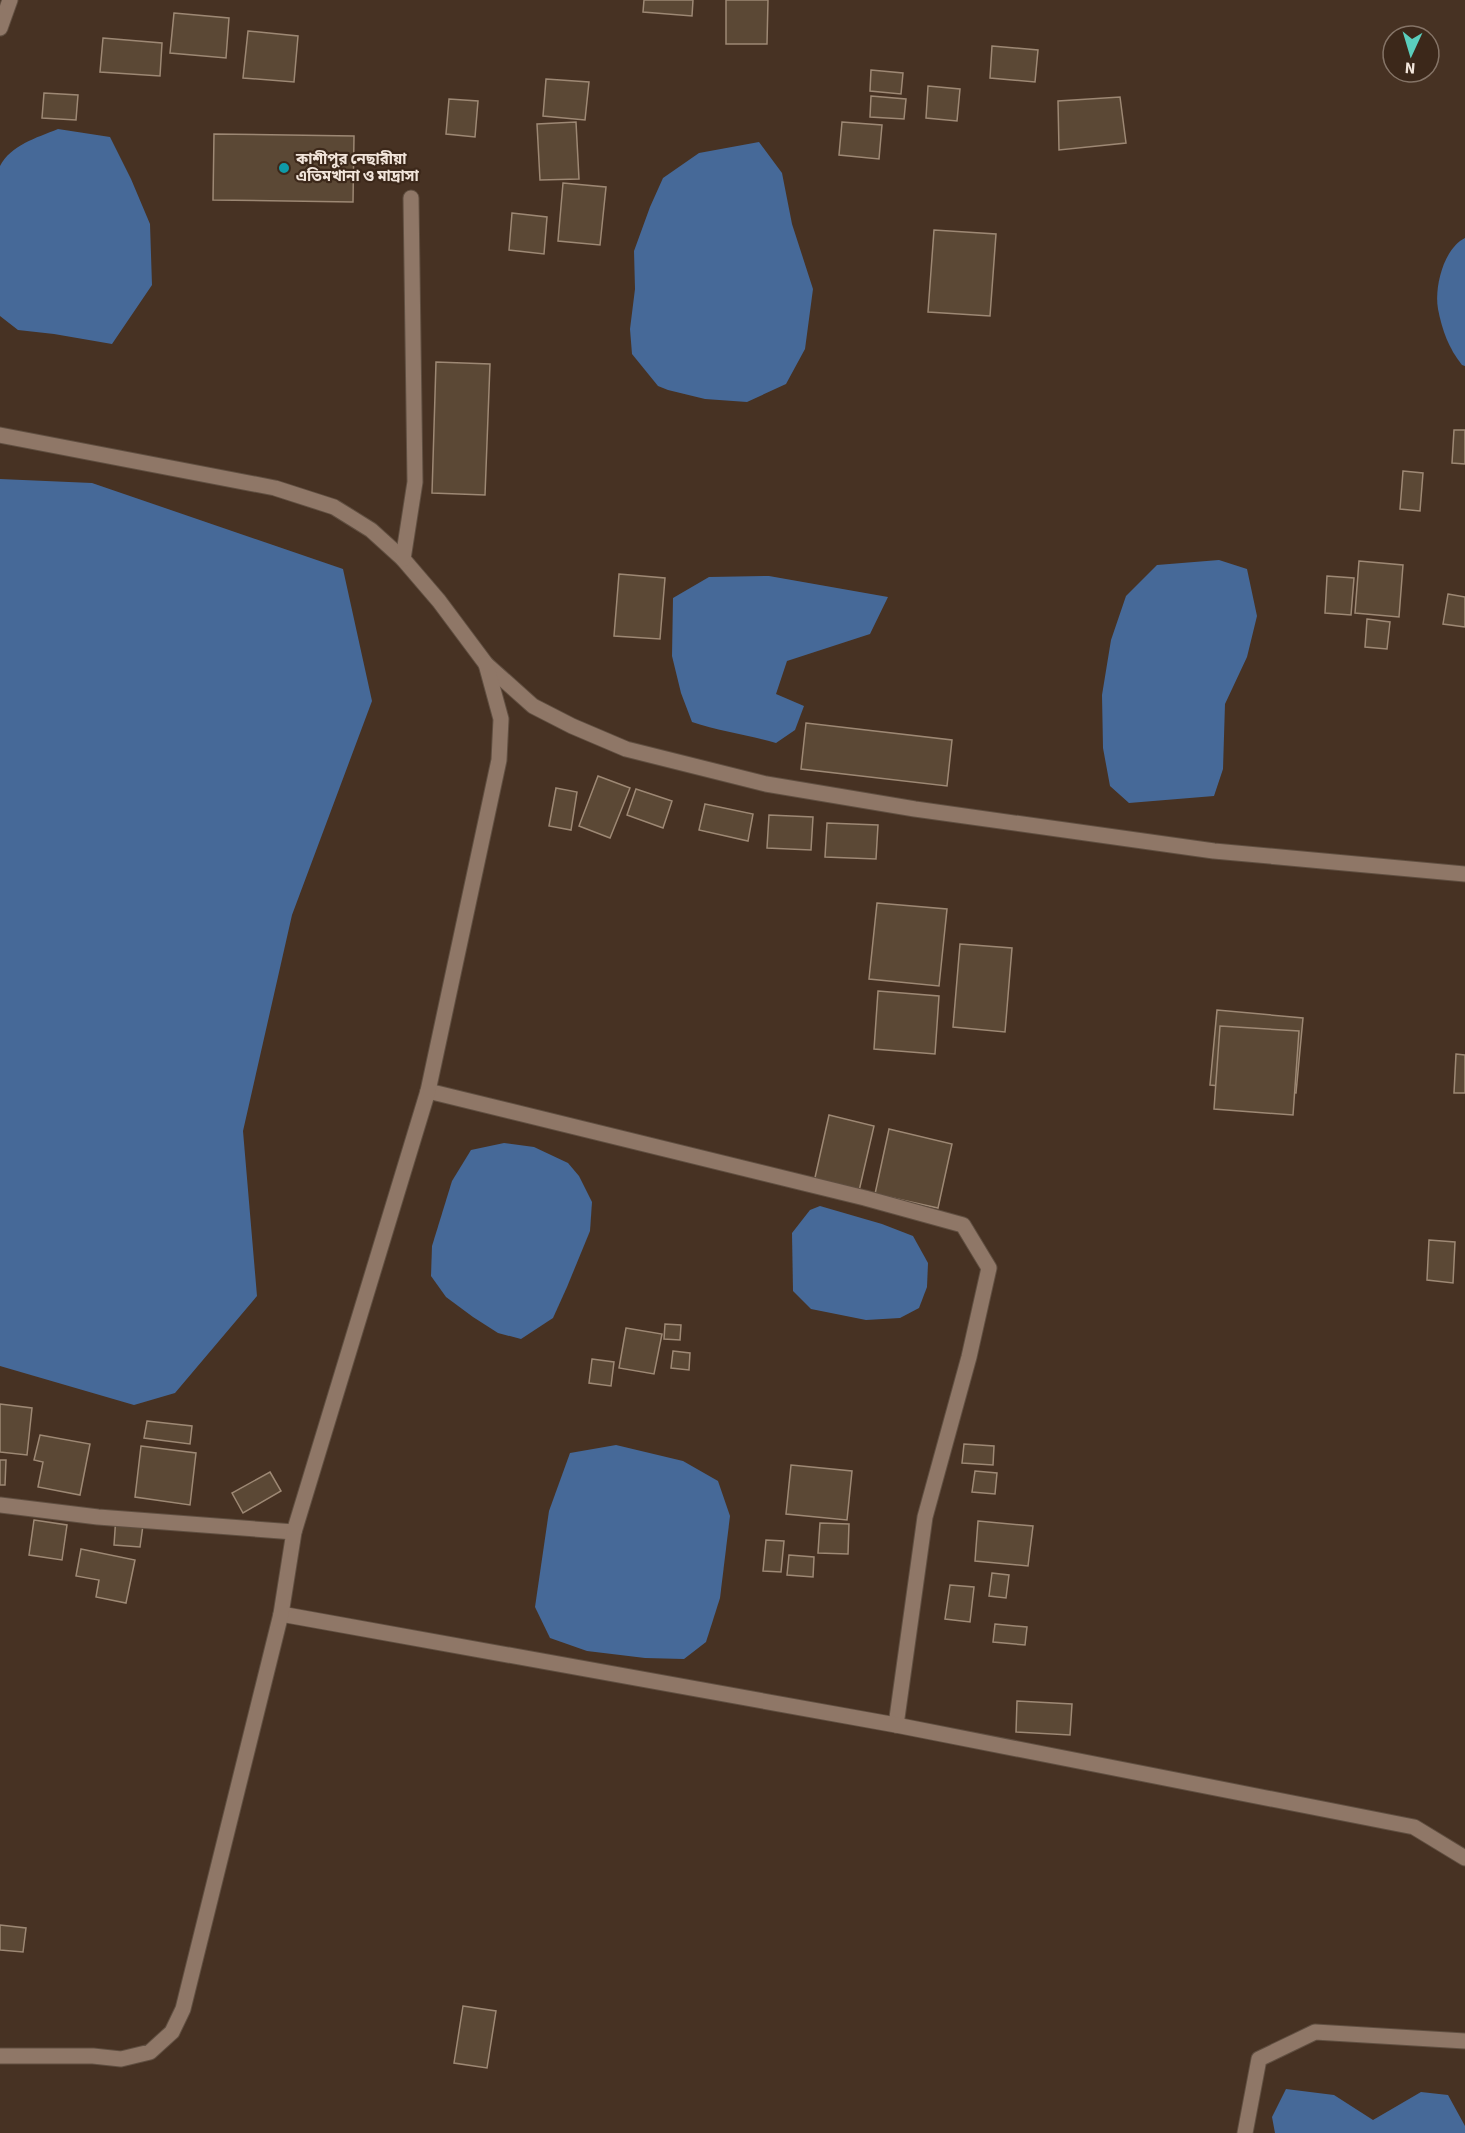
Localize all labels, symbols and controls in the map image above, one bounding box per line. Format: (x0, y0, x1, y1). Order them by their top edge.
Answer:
north arrow (1381, 24, 1441, 84)
text: N (1404, 57, 1416, 79)
place label: কাশীপুর নেছারীয়া এতিমখানা ও মাদ্রাসা (295, 149, 419, 187)
marker: কাশীপুর নেছারীয়া এতিমখানা ও মাদ্রাসা (277, 161, 291, 175)

